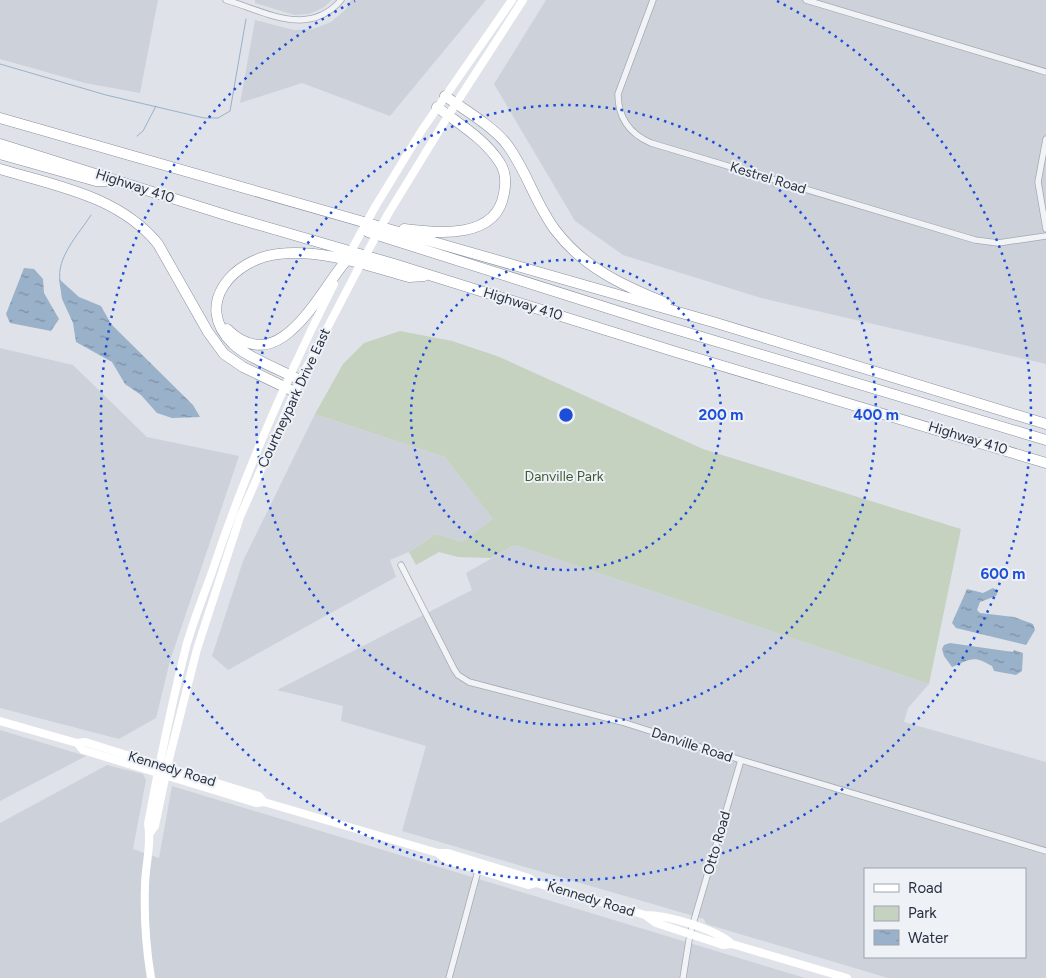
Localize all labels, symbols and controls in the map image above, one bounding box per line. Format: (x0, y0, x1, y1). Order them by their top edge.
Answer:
street label: Kestrel Road (728, 158, 808, 198)
street label: Highway 410 (93, 165, 177, 207)
street label: Highway 410 (481, 284, 565, 324)
street label: Courtneypark Drive East (254, 325, 334, 471)
centre of rings (557, 406, 575, 424)
text: 200 m (699, 406, 743, 424)
text: 400 m (853, 406, 899, 424)
street label: Highway 410 (926, 418, 1010, 458)
park label: Danville Park (525, 468, 604, 485)
text: 600 m (981, 565, 1025, 583)
street label: Danville Road (649, 724, 735, 766)
street label: Kennedy Road (126, 748, 218, 790)
street label: Otto Road (700, 809, 734, 877)
legend (864, 868, 1026, 958)
street label: Kennedy Road (545, 878, 637, 920)
text: Road (908, 879, 943, 897)
text: Park (908, 904, 937, 922)
text: Water (908, 929, 948, 947)

